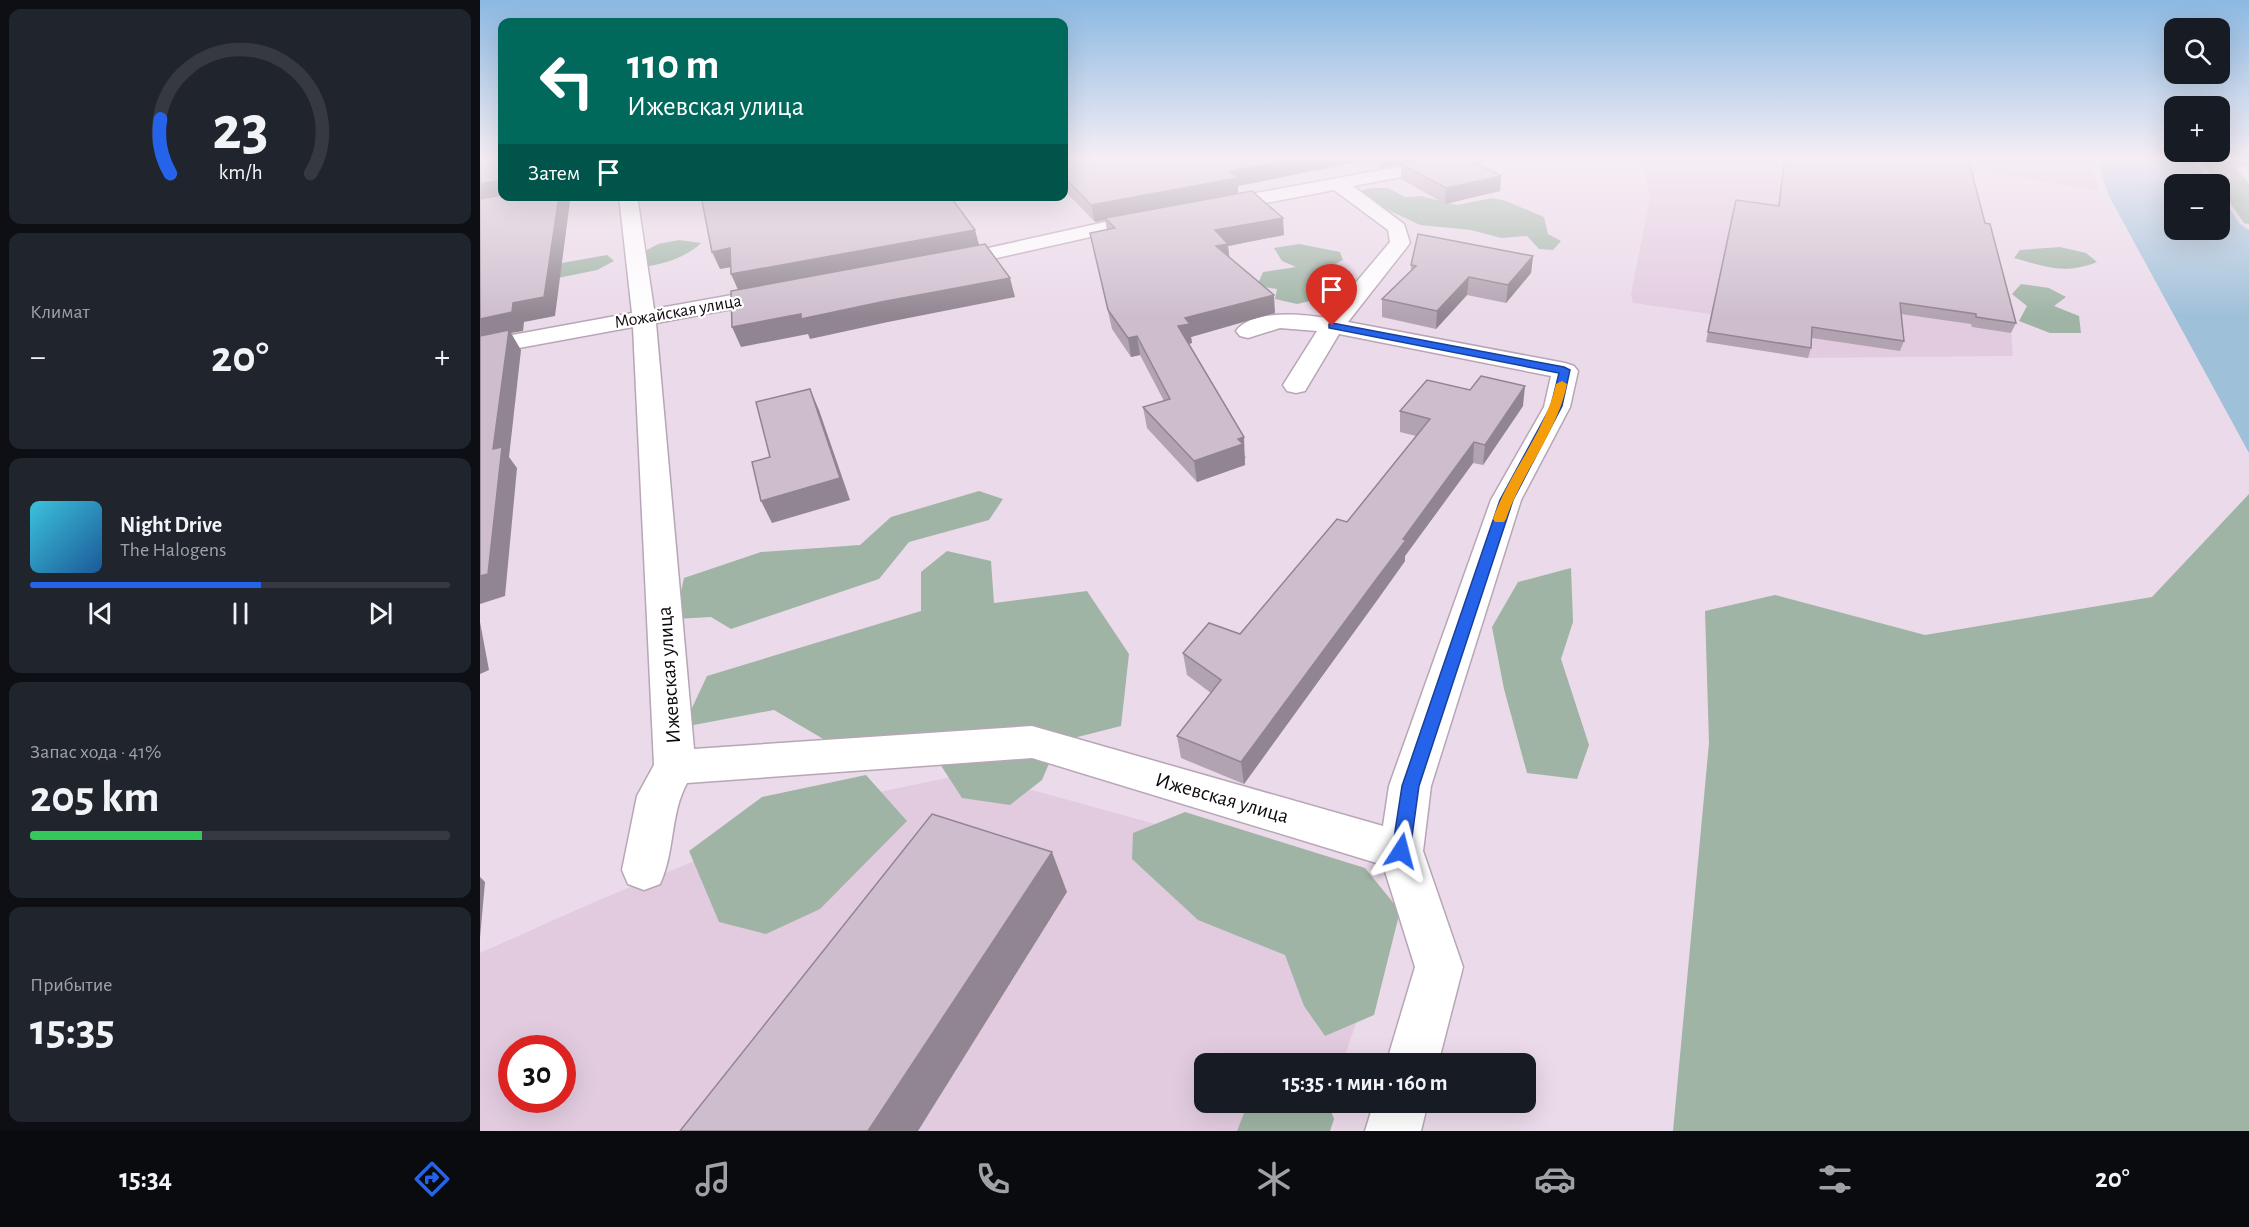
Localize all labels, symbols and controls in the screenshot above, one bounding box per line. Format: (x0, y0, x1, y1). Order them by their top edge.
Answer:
map controls (2164, 18, 2230, 240)
button: search (2164, 18, 2230, 84)
icon: left (528, 42, 606, 120)
text: 110 m (627, 44, 719, 86)
text: Ижевская улица (627, 93, 804, 120)
button: + (2164, 96, 2230, 162)
text: 23 (212, 98, 268, 160)
icon: arrive (592, 156, 625, 189)
text: km/h (218, 162, 262, 183)
text: Затем (528, 162, 580, 184)
button: − (2164, 174, 2230, 240)
pin (1306, 264, 1357, 326)
icon: arrive (1315, 273, 1348, 306)
street label: Можайская улица (613, 292, 743, 332)
text: Климат (30, 302, 90, 322)
text: 20° (211, 335, 269, 380)
text: − (30, 341, 46, 374)
text: + (434, 341, 450, 374)
text: Night Drive (120, 514, 222, 536)
text: The Halogens (120, 540, 226, 560)
icon: previous (84, 597, 117, 630)
icon: pause (224, 597, 257, 630)
icon: next (364, 597, 397, 630)
street label: Ижевская улица (654, 605, 684, 744)
text: Запас хода · 41% (30, 742, 162, 762)
street label: Ижевская улица (1153, 769, 1291, 827)
text: 205 km (30, 775, 159, 820)
position arrow (1369, 819, 1433, 883)
text: Прибытие (30, 975, 112, 995)
text: 15:35 (30, 1008, 115, 1053)
speed limit sign: 30 (498, 1035, 576, 1113)
text: 15:35 · 1 мин · 160 m (1283, 1072, 1447, 1094)
icon: directions (411, 1158, 453, 1200)
icon: music (692, 1158, 734, 1200)
icon: phone (972, 1158, 1014, 1200)
icon: climate (1253, 1158, 1295, 1200)
icon: car (1534, 1158, 1576, 1200)
icon: filters (1814, 1158, 1856, 1200)
text: 15:34 (119, 1165, 172, 1192)
text: 20° (2095, 1165, 2130, 1192)

